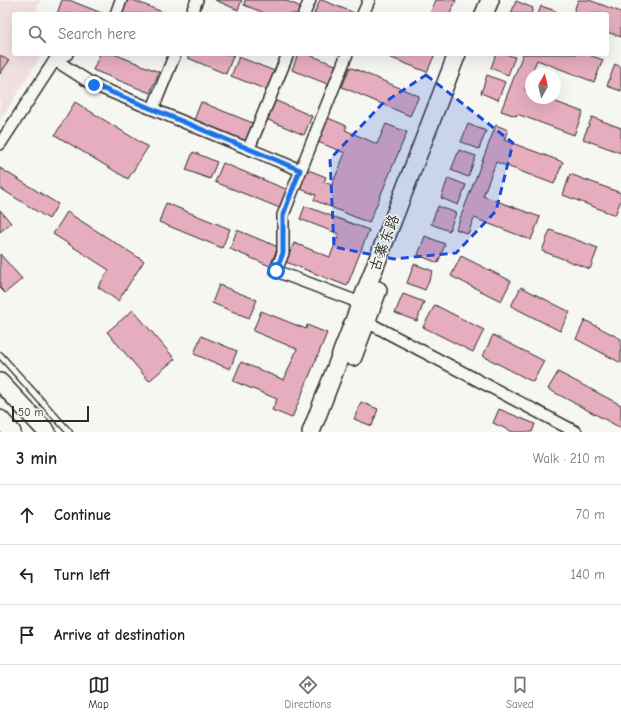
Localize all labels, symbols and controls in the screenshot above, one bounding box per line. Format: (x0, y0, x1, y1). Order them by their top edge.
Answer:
search box (12, 12, 609, 56)
icon: search (26, 23, 48, 45)
text: Search here (58, 25, 136, 43)
north arrow (525, 68, 561, 104)
route end (85, 76, 103, 94)
street label: 古寨东路 (365, 212, 403, 274)
route start (267, 262, 285, 280)
scale bar (12, 404, 89, 423)
text: 50 m (18, 406, 43, 419)
text: 3 min (16, 449, 57, 468)
text: Walk · 210 m (533, 451, 605, 466)
icon: ahead (16, 504, 38, 526)
text: Continue (54, 506, 111, 524)
text: 70 m (576, 507, 605, 522)
icon: left (16, 564, 38, 586)
text: Turn left (54, 566, 110, 584)
text: 140 m (571, 567, 605, 582)
icon: arrive (16, 624, 38, 646)
text: Arrive at destination (54, 626, 185, 644)
tab: Map (88, 674, 110, 711)
tab: Directions (285, 674, 331, 711)
tab: Saved (506, 674, 533, 711)

